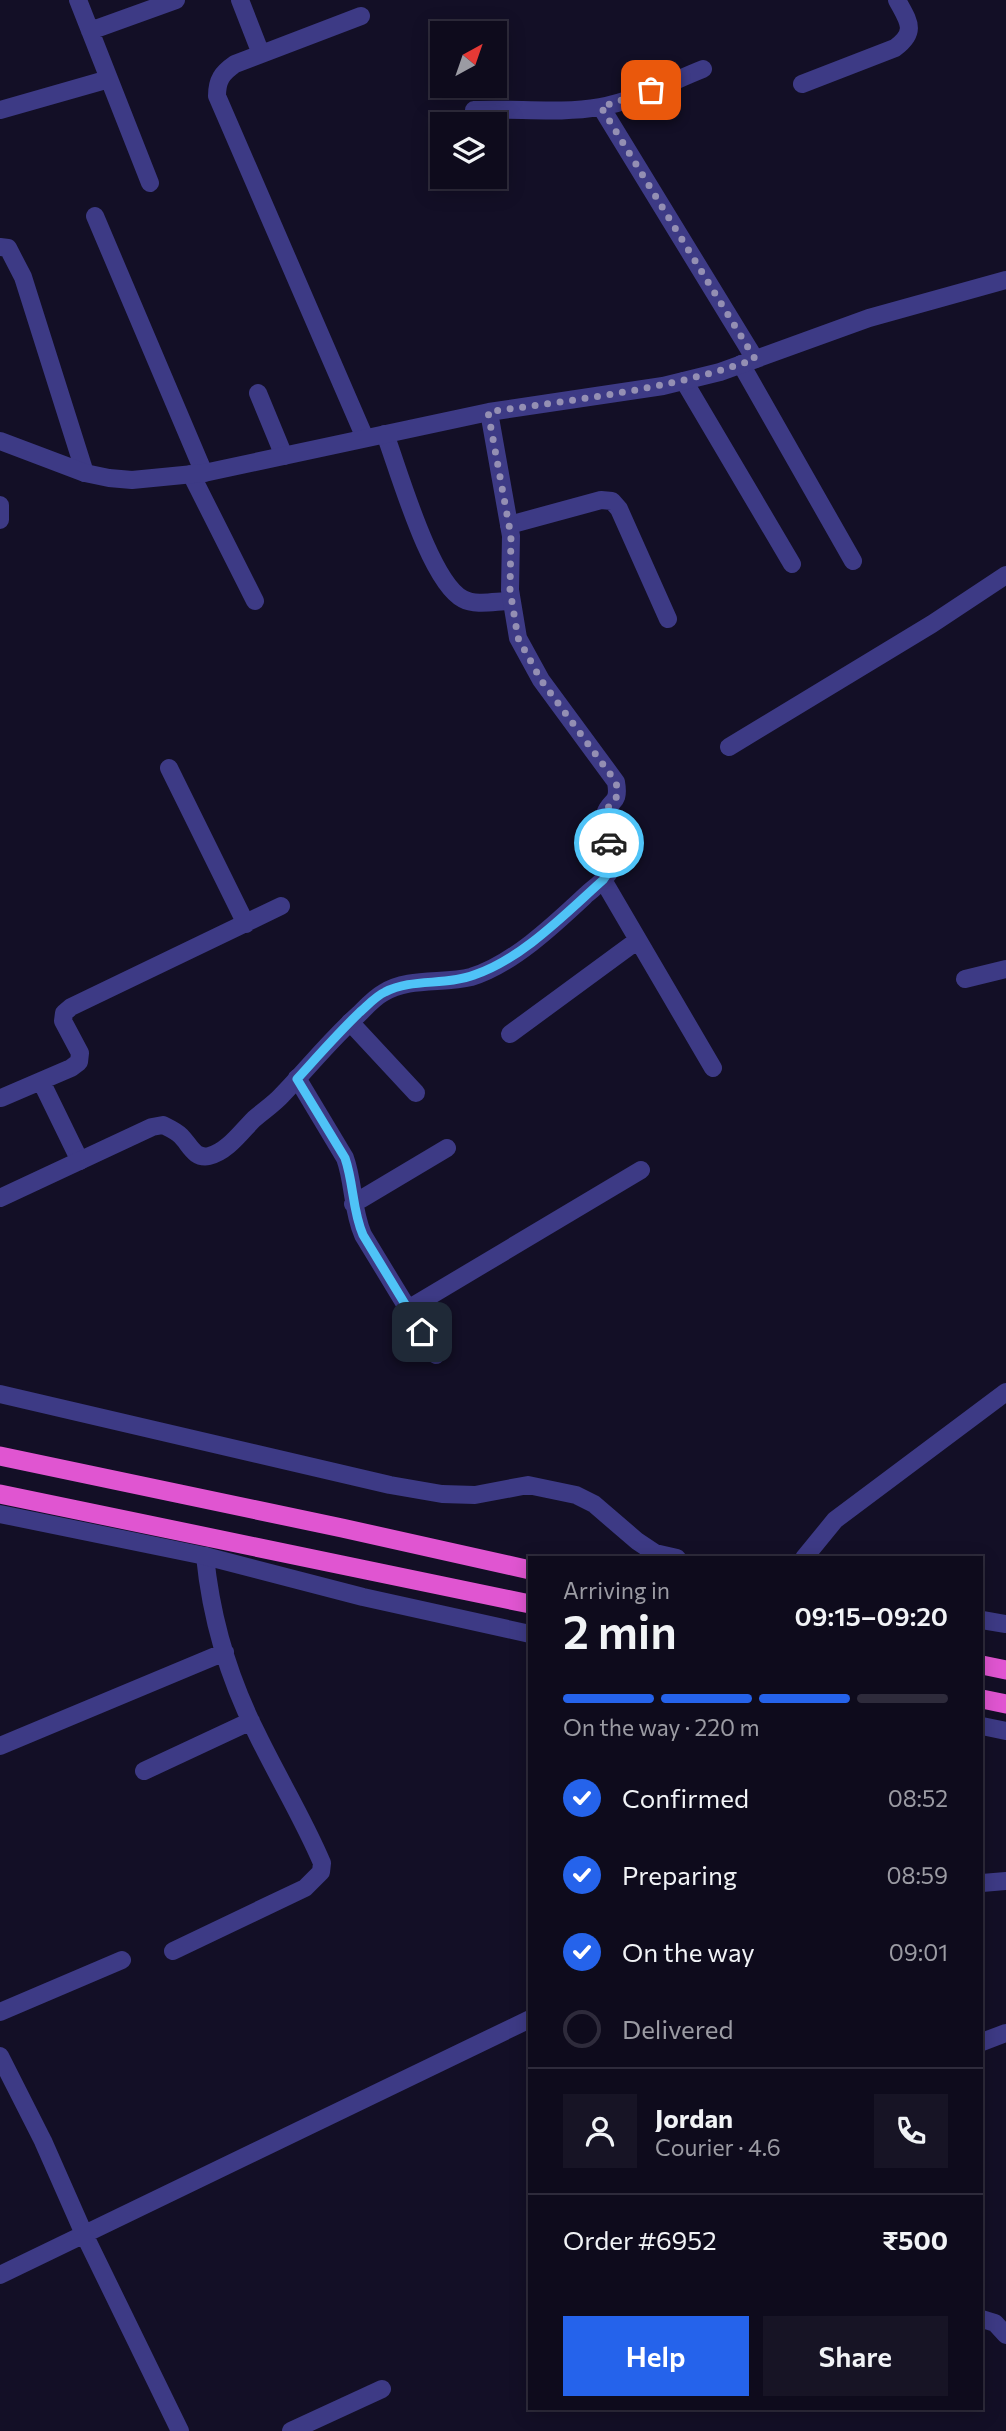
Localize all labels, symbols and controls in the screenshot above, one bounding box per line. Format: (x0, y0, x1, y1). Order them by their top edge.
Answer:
north arrow (430, 21, 508, 98)
map controls (430, 21, 507, 189)
pin (621, 60, 681, 120)
icon: bag (632, 71, 670, 109)
button: layers (430, 112, 507, 189)
courier (574, 808, 644, 878)
icon: car (590, 824, 628, 862)
pin (392, 1302, 452, 1362)
icon: home (403, 1313, 441, 1351)
text: Arriving in (563, 1576, 670, 1604)
text: 09:15–09:20 (794, 1600, 948, 1631)
text: 2 min (563, 1602, 677, 1658)
text: On the way · 220 m (563, 1713, 760, 1741)
icon: check (563, 1779, 601, 1817)
text: Confirmed (622, 1782, 749, 1813)
text: 08:52 (888, 1784, 948, 1812)
icon: check (563, 1856, 601, 1894)
text: Preparing (622, 1859, 737, 1890)
text: 08:59 (886, 1861, 948, 1889)
icon: check (563, 1933, 601, 1971)
text: On the way (622, 1936, 755, 1967)
text: 09:01 (889, 1938, 948, 1966)
text: Delivered (622, 2013, 733, 2044)
button: person (563, 2094, 637, 2168)
button: phone (874, 2094, 948, 2168)
text: Jordan (655, 2102, 733, 2133)
text: Courier · 4.6 (655, 2133, 781, 2161)
text: Order #6952 (563, 2224, 717, 2255)
text: ₹500 (882, 2224, 948, 2255)
button: Help (563, 2316, 749, 2396)
button: Share (763, 2316, 948, 2396)

